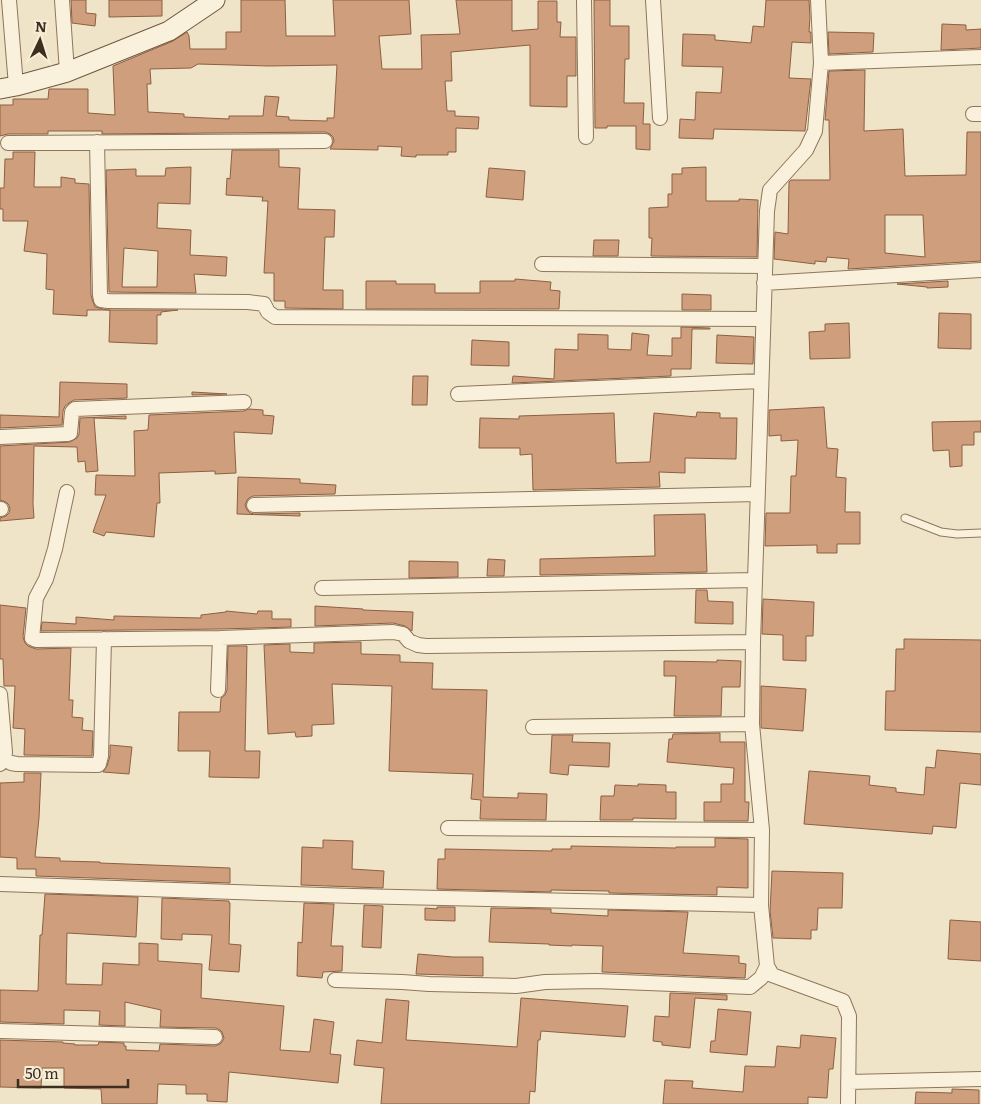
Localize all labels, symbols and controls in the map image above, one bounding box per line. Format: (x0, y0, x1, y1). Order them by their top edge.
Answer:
north arrow (15, 15, 65, 65)
text: N (34, 16, 48, 36)
scale bar (18, 1056, 128, 1088)
text: 50 m (25, 1061, 59, 1084)

